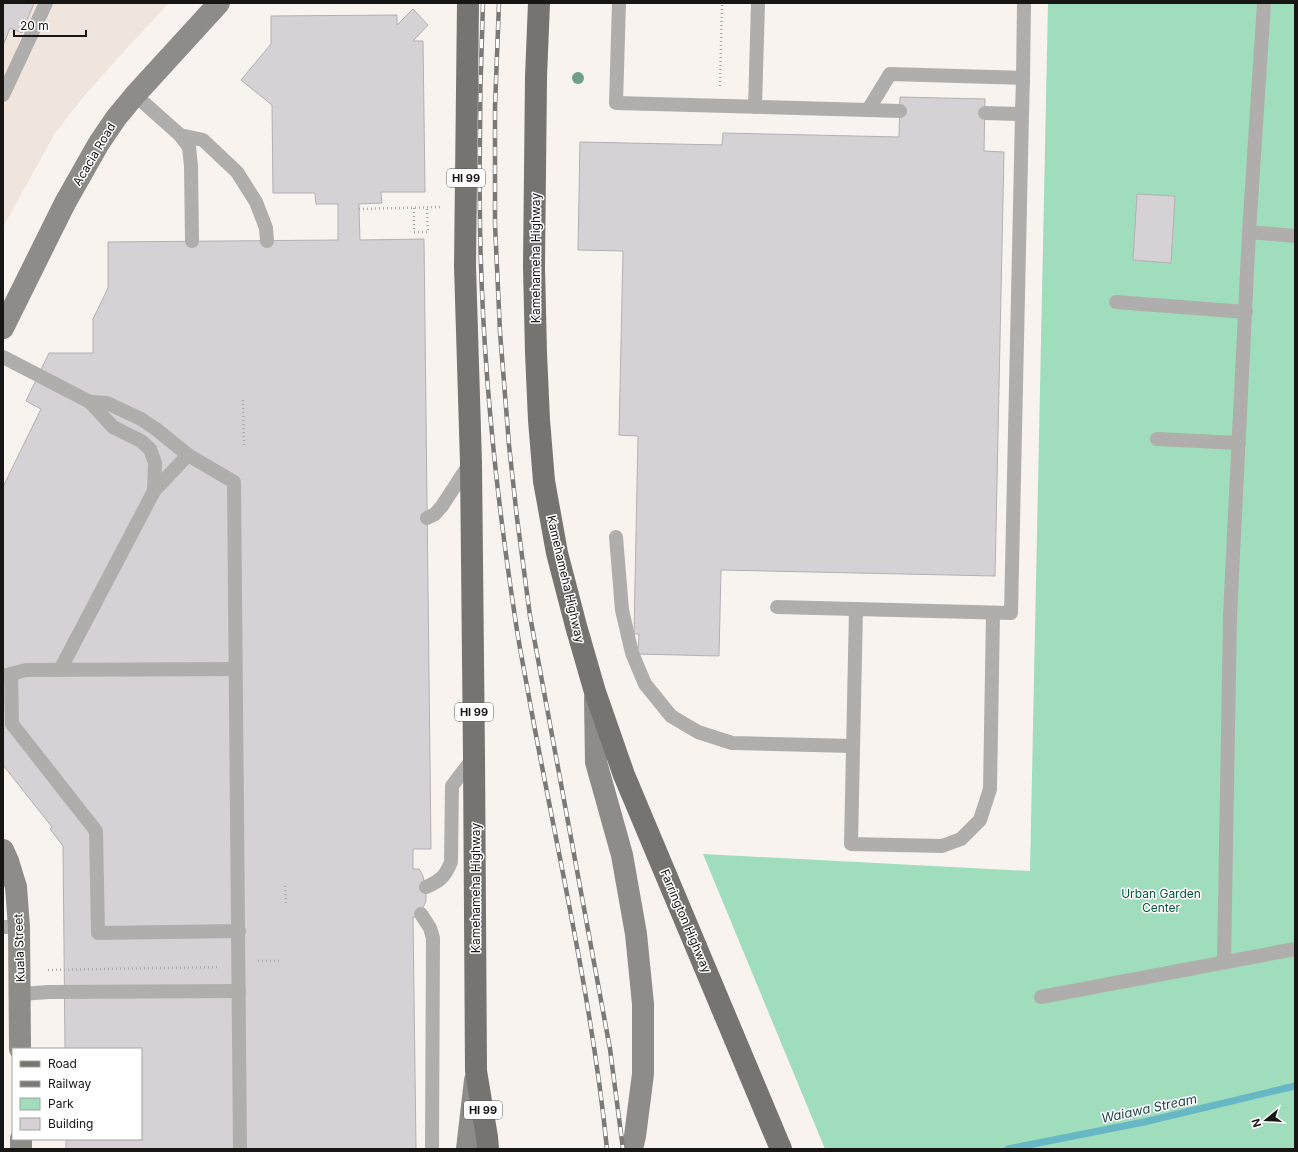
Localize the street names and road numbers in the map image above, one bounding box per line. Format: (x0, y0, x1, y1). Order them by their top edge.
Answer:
street label: Acacia Road (69, 120, 119, 188)
road number: HI 99 (447, 169, 485, 187)
street label: Kamehameha Highway (528, 193, 543, 323)
street label: Kamehameha Highway (544, 514, 588, 644)
road number: HI 99 (455, 703, 493, 721)
street label: Kamehameha Highway (468, 823, 483, 953)
street label: Farrington Highway (657, 867, 715, 975)
street label: Kuala Street (10, 913, 28, 982)
road number: HI 99 (464, 1101, 502, 1119)

